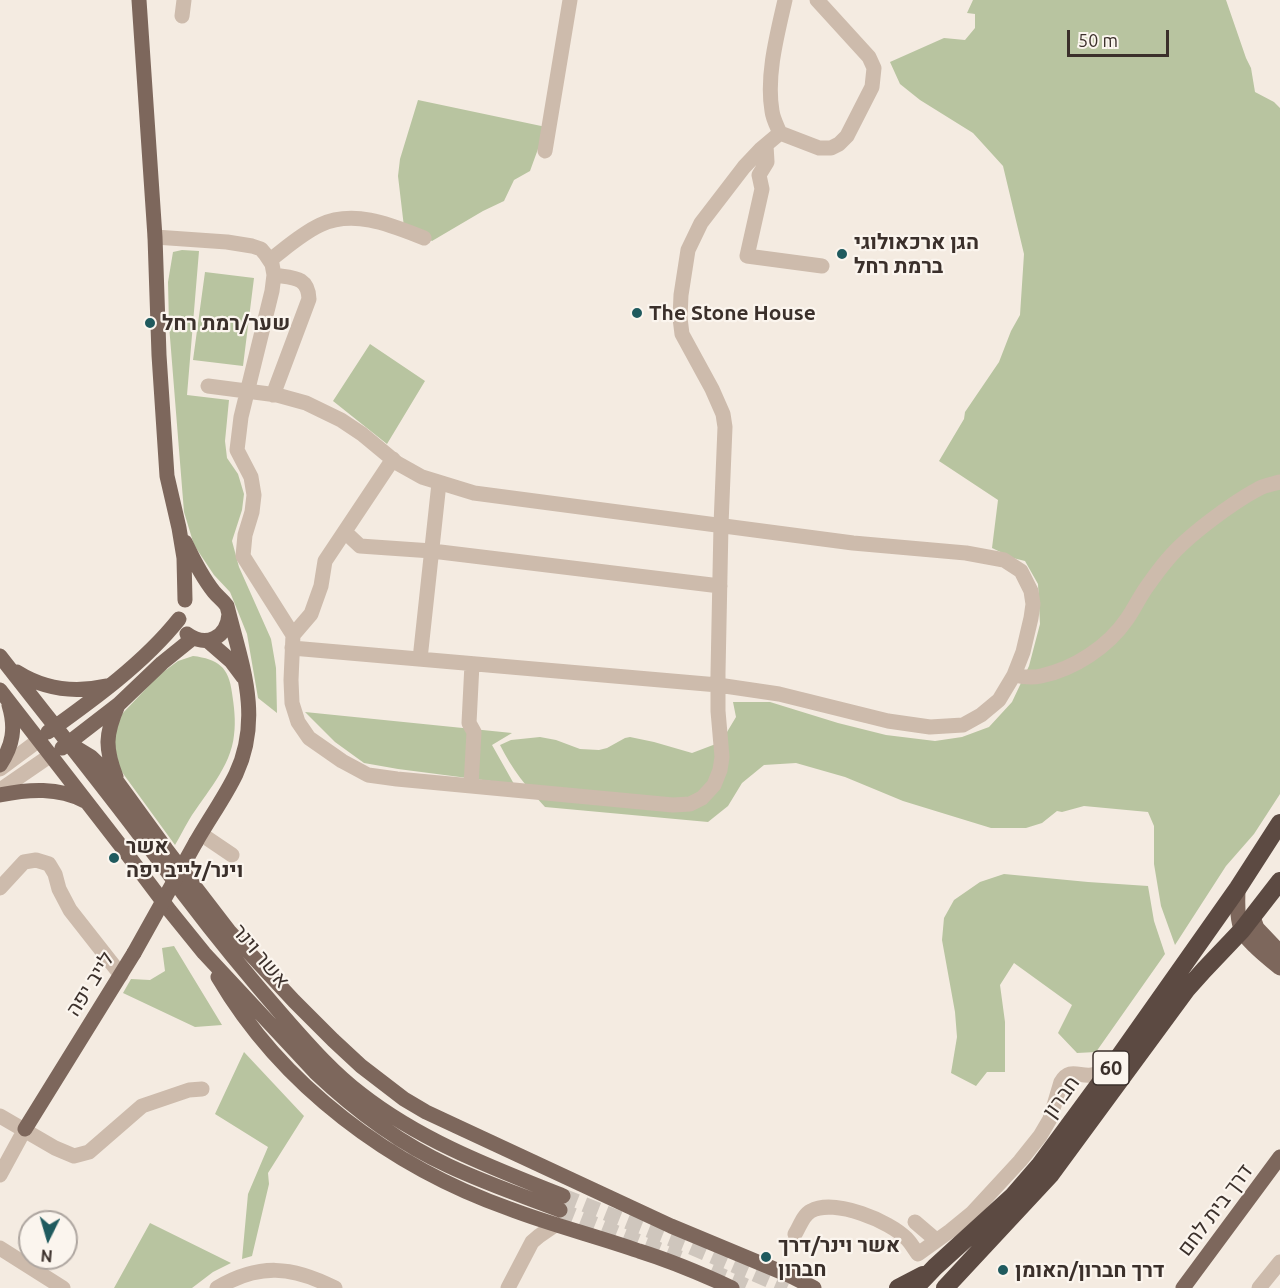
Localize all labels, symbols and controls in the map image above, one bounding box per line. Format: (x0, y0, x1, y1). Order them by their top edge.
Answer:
scale bar (1070, 18, 1172, 56)
text: 50 m (1078, 30, 1118, 50)
place label: הגן ארכאולוגי ברמת רחל (854, 229, 979, 279)
marker: הגן ארכאולוגי ברמת רחל (835, 247, 849, 261)
place label: The Stone House (649, 300, 816, 326)
marker: The Stone House (630, 306, 644, 320)
place label: שער/רמת רחל (162, 310, 290, 336)
marker: שער/רמת רחל (143, 316, 157, 330)
place label: אשר וינר/לייב יפה (126, 833, 243, 883)
marker: אשר וינר/לייב יפה (107, 851, 121, 865)
street label: אשר וינר (227, 919, 295, 993)
street label: לייב יפה (60, 947, 120, 1021)
road number: 60 (1093, 1051, 1129, 1085)
street label: חברון (1037, 1071, 1085, 1123)
street label: דרך בית לחם (1172, 1159, 1258, 1261)
north arrow (18, 1210, 78, 1270)
place label: אשר וינר/דרך חברון (778, 1232, 900, 1282)
text: N (40, 1246, 53, 1265)
marker: אשר וינר/דרך חברון (759, 1250, 773, 1264)
place label: דרך חברון/האומן (1015, 1257, 1165, 1283)
marker: דרך חברון/האומן (996, 1263, 1010, 1277)

